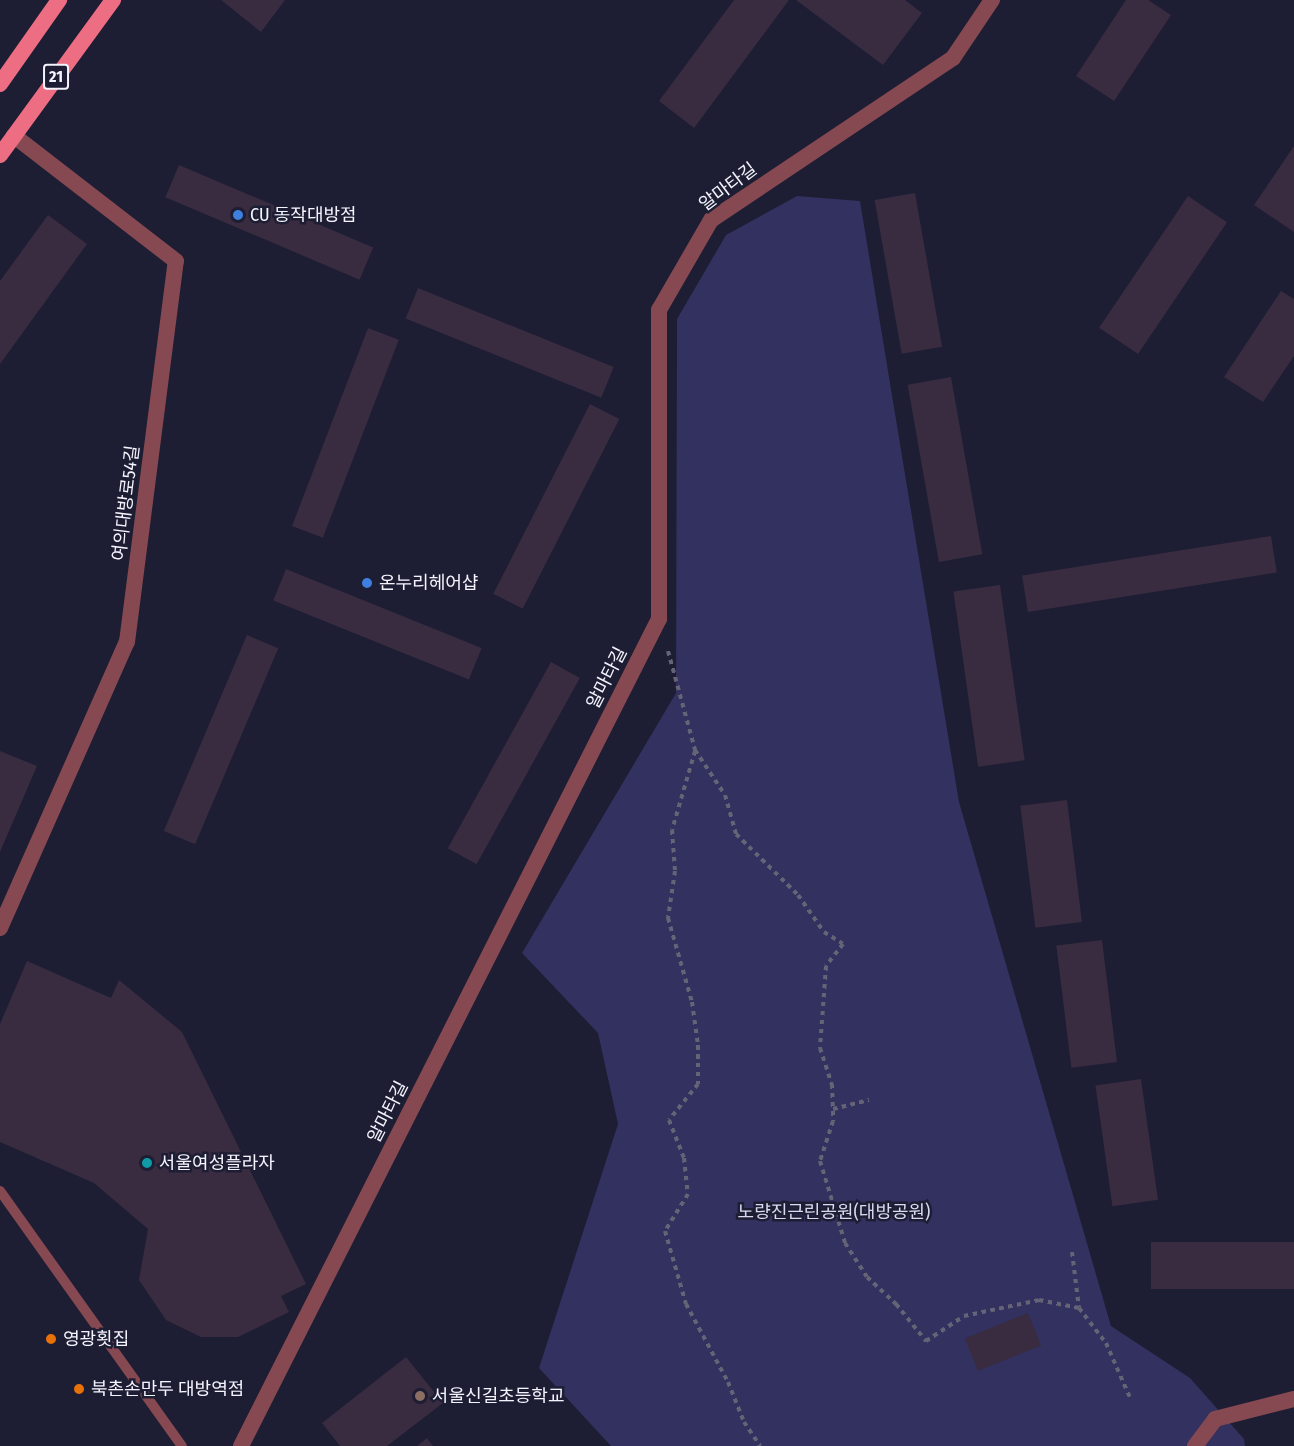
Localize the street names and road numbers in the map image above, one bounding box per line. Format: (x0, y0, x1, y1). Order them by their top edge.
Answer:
road number: 21 (42, 64, 70, 90)
street label: 알마타길 (695, 158, 761, 216)
street label: 여의대방로54길 (108, 444, 144, 562)
street label: 알마타길 (582, 644, 632, 712)
street label: 알마타길 (363, 1078, 413, 1146)

